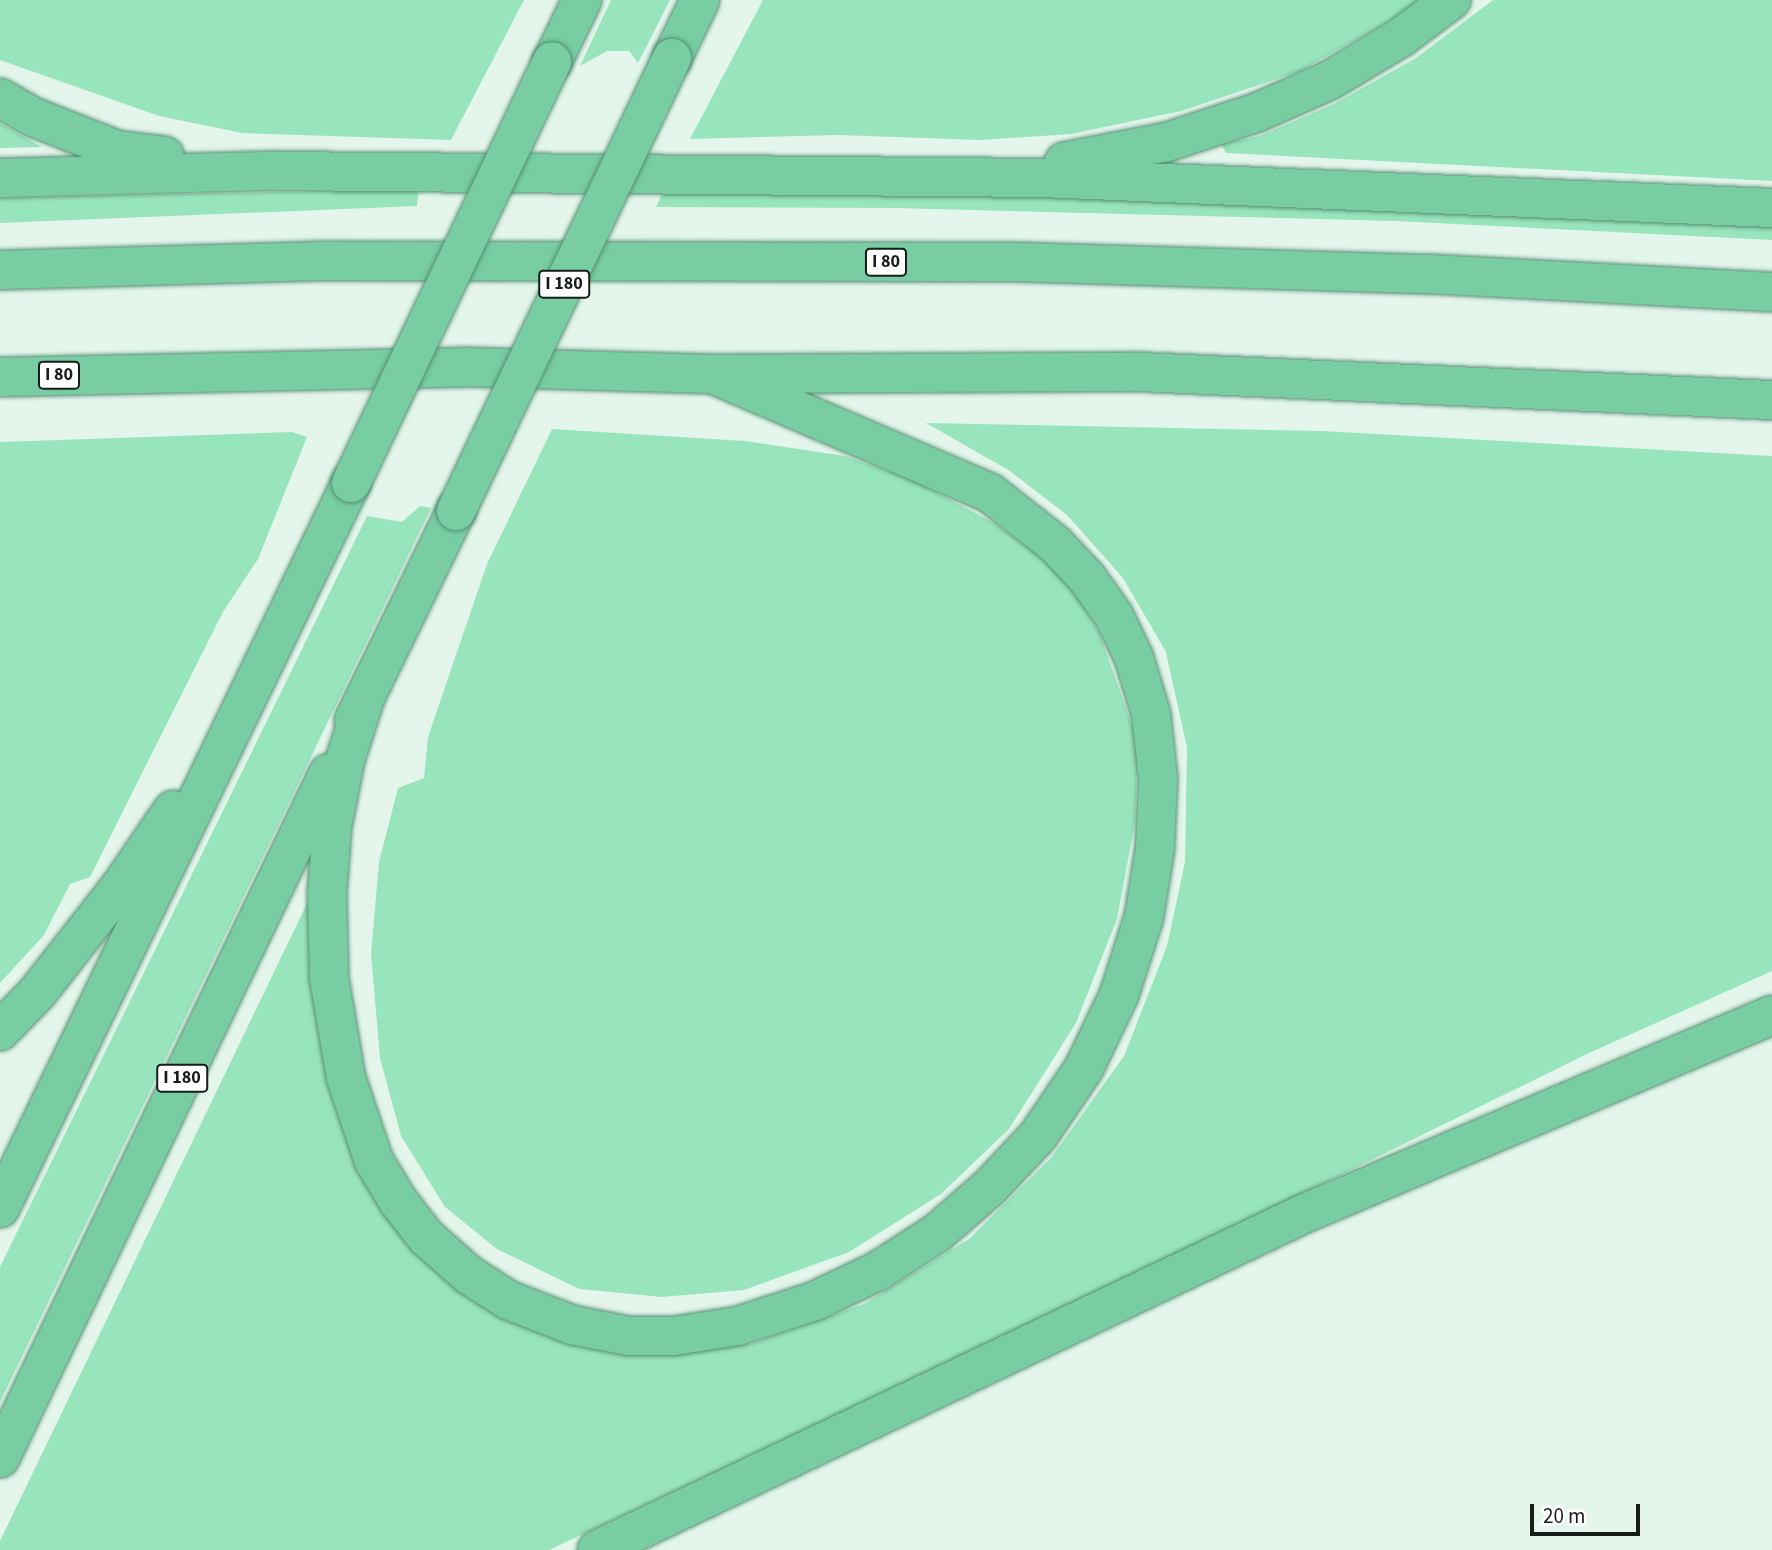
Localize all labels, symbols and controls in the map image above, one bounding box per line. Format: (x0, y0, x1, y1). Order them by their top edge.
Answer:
road number: I 80 (863, 248, 909, 276)
road number: I 180 (538, 270, 590, 298)
road number: I 80 (36, 360, 82, 390)
road number: I 180 (156, 1064, 208, 1092)
scale bar (1534, 1490, 1644, 1534)
text: 20 m (1543, 1501, 1585, 1531)

